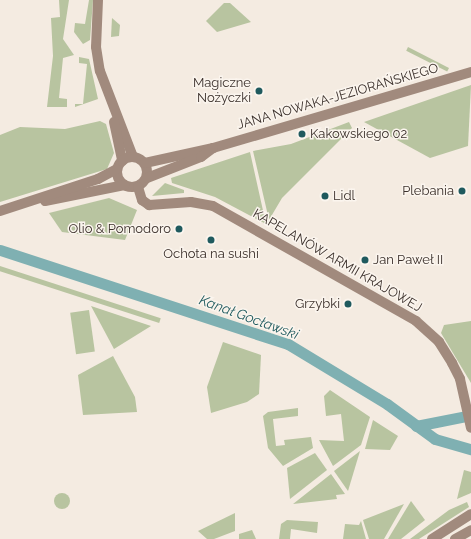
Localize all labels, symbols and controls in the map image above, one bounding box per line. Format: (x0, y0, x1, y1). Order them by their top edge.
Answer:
street label: JANA NOWAKA-JEZIORAŃSKIEGO (236, 61, 440, 133)
place label: Magiczne Nożyczki (193, 76, 251, 107)
marker: Magiczne Nożyczki (254, 86, 264, 96)
place label: Kakowskiego 02 (310, 126, 407, 142)
marker: Kakowskiego 02 (297, 129, 307, 139)
place label: Plebania (402, 183, 454, 199)
marker: Plebania (457, 186, 467, 196)
place label: Lidl (333, 188, 355, 204)
marker: Lidl (320, 191, 330, 201)
street label: KAPELANÓW ARMII KRAJOWEJ (249, 206, 425, 316)
place label: Olio & Pomodoro (69, 221, 171, 237)
marker: Olio & Pomodoro (174, 224, 184, 234)
marker: Ochota na sushi (206, 235, 216, 245)
place label: Ochota na sushi (163, 246, 259, 262)
place label: Jan Paweł II (373, 252, 444, 268)
marker: Jan Paweł II (360, 255, 370, 265)
water label: Kanał Gocławski (197, 291, 301, 343)
place label: Grzybki (295, 296, 340, 312)
marker: Grzybki (343, 299, 353, 309)

